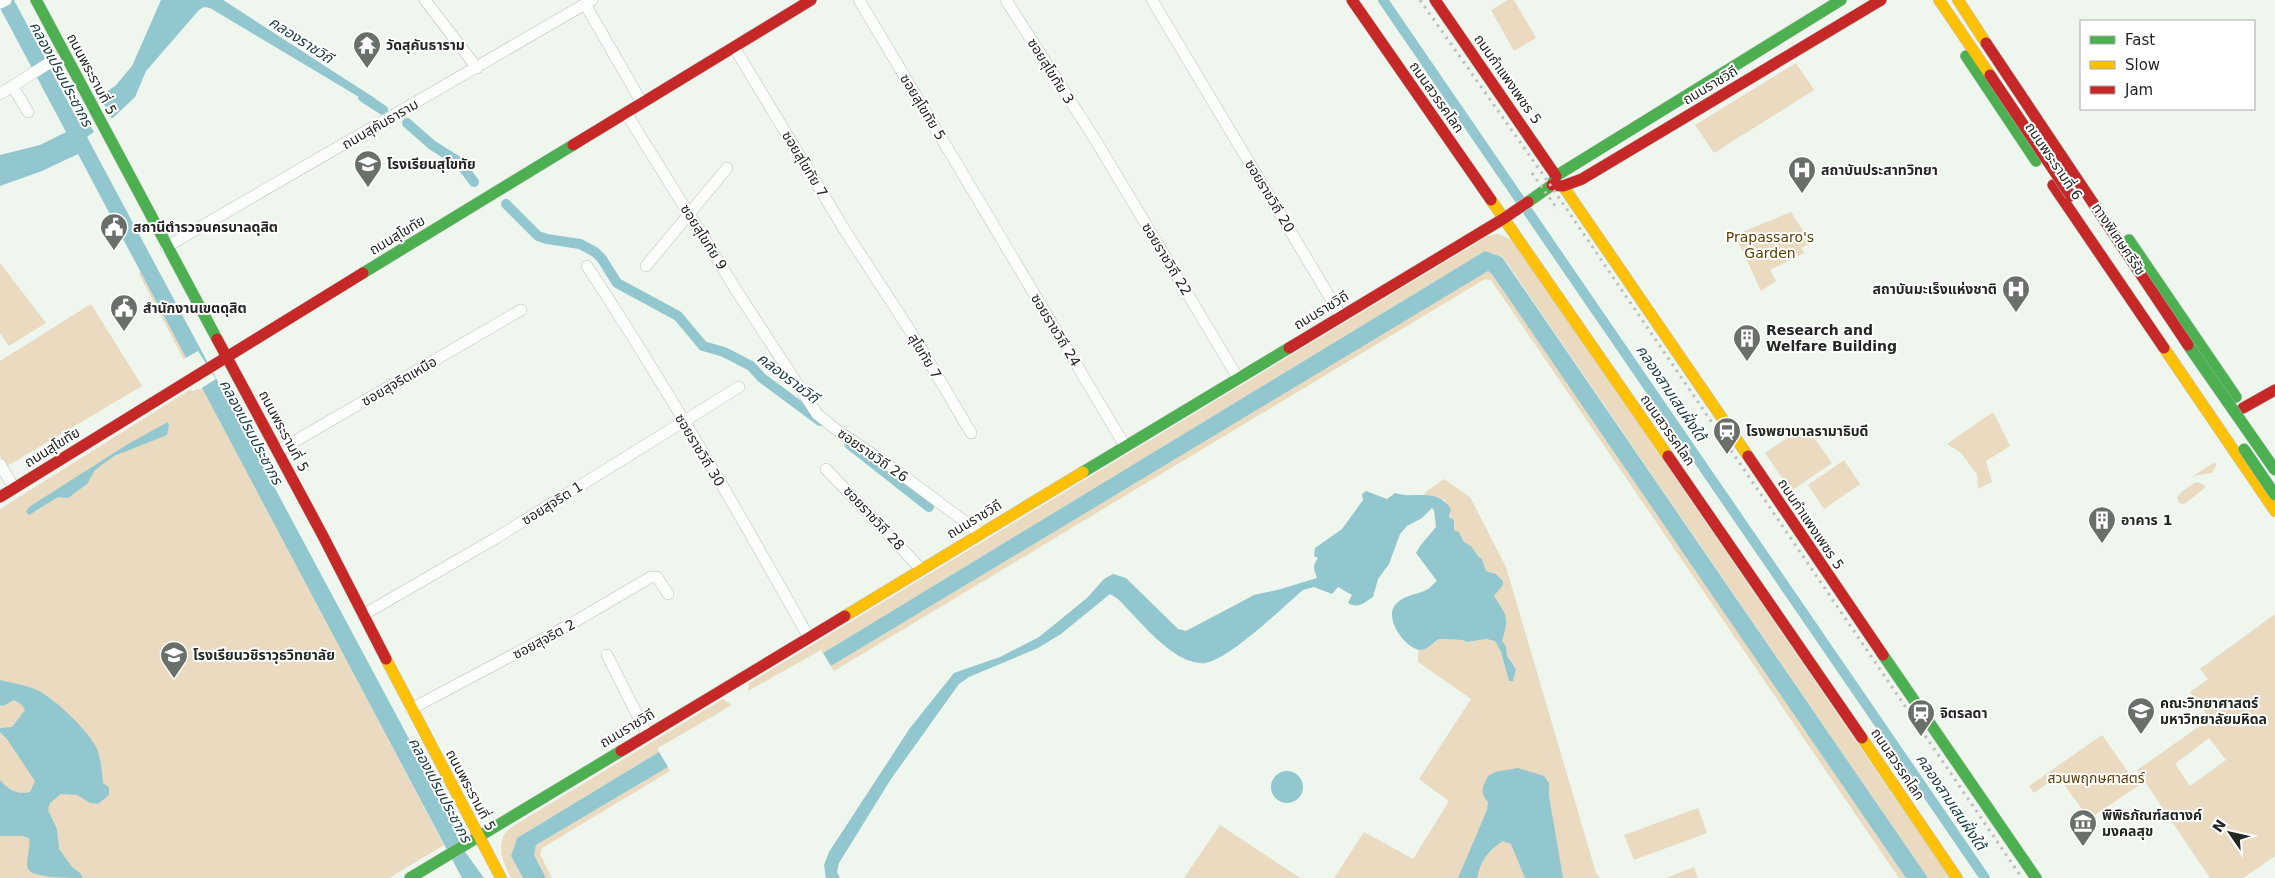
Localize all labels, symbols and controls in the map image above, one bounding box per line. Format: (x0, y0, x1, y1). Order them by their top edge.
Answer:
water label: คลองราชวิถี (266, 13, 338, 68)
water label: คลองเปรมประชากร (26, 18, 97, 131)
legend (2080, 20, 2255, 110)
street label: ถนนพระรามที่ 5 (64, 30, 122, 117)
temple icon: วัดสุคันธาราม (352, 30, 382, 69)
street label: ถนนกำแพงเพชร 5 (1471, 31, 1545, 127)
text: Fast (2125, 31, 2155, 49)
street label: ซอยสุโขทัย 3 (1024, 35, 1077, 107)
place label: วัดสุคันธาราม (386, 37, 465, 54)
text: Slow (2125, 56, 2160, 74)
street label: ถนนสวรรคโลก (1407, 58, 1467, 136)
street label: ถนนราชวิถี (1680, 62, 1740, 108)
street label: ซอยสุโขทัย 5 (896, 71, 949, 143)
text: Jam (2124, 81, 2153, 99)
street label: ถนนสุคันธาราม (339, 96, 421, 153)
street label: ถนนพระรามที่ 6 (2022, 118, 2087, 203)
street label: ซอยสุโขทัย 7 (778, 128, 831, 200)
school or university icon: โรงเรียนสุโขทัย (353, 149, 383, 188)
hospital icon: สถาบันประสาทวิทยา (1787, 155, 1817, 194)
place label: โรงเรียนสุโขทัย (387, 156, 476, 173)
street label: ซอยราชวิถี 20 (1242, 157, 1298, 235)
place label: สถาบันประสาทวิทยา (1821, 162, 1938, 178)
street label: ทางพิเศษศรีรัช (2089, 200, 2149, 278)
street label: ซอยสุโขทัย 9 (677, 201, 730, 273)
public building icon: สถานีตำรวจนครบาลดุสิต (99, 212, 129, 251)
street label: ถนนสุโขทัย (366, 212, 428, 259)
place label: สถานีตำรวจนครบาลดุสิต (133, 219, 278, 236)
street label: ซอยราชวิถี 22 (1139, 220, 1195, 298)
park label: Prapassaro's Garden (1726, 229, 1814, 261)
hospital icon: สถาบันมะเร็งแห่งชาติ (2001, 274, 2031, 313)
place label: สถาบันมะเร็งแห่งชาติ (1872, 281, 1997, 297)
street label: ถนนราชวิถี (1291, 287, 1351, 333)
street label: ซอยราชวิถี 24 (1028, 291, 1084, 369)
public building icon: สำนักงานเขตดุสิต (109, 293, 139, 332)
place label: สำนักงานเขตดุสิต (143, 300, 247, 317)
place label: Research and Welfare Building (1766, 322, 1897, 354)
building icon: Research and Welfare Building (1732, 323, 1762, 362)
street label: สุโขทัย 7 (904, 330, 945, 382)
water label: คลองสามเสนฝั่งใต้ (1632, 341, 1712, 446)
water label: คลองราชวิถี (754, 349, 824, 408)
street label: ซอยสุจริตเหนือ (358, 353, 440, 410)
water label: คลองเปรมประชากร (216, 376, 287, 489)
street label: ถนนพระรามที่ 5 (256, 387, 314, 474)
street label: ถนนสวรรคโลก (1638, 391, 1698, 469)
street label: ซอยราชวิถี 30 (672, 411, 728, 489)
station icon: โรงพยาบาลรามาธิบดี (1712, 416, 1742, 455)
place label: โรงพยาบาลรามาธิบดี (1746, 423, 1868, 439)
street label: ถนนสุโขทัย (21, 424, 83, 471)
street label: ซอยราชวิถี 26 (835, 425, 911, 485)
street label: ถนนกำแพงเพชร 5 (1775, 476, 1847, 572)
street label: ซอยสุจริต 1 (519, 478, 586, 529)
street label: ซอยราชวิถี 28 (840, 483, 908, 553)
street label: ถนนราชวิถี (944, 496, 1004, 542)
building icon: อาคาร 1 (2087, 505, 2117, 544)
place label: อาคาร 1 (2121, 512, 2172, 528)
street label: ซอยสุจริต 2 (510, 616, 579, 663)
school or university icon: โรงเรียนวชิราวุธวิทยาลัย (159, 640, 189, 679)
place label: โรงเรียนวชิราวุธวิทยาลัย (193, 647, 335, 664)
place label: คณะวิทยาศาสตร์ มหาวิทยาลัยมหิดล (2160, 695, 2267, 727)
school or university icon: คณะวิทยาศาสตร์ มหาวิทยาลัยมหิดล (2126, 696, 2156, 735)
station icon: จิตรลดา (1906, 698, 1936, 737)
street label: ถนนราชวิถี (597, 705, 657, 751)
place label: จิตรลดา (1940, 705, 1988, 721)
street label: ถนนสวรรคโลก (1868, 725, 1928, 803)
water label: คลองเปรมประชากร (405, 734, 476, 847)
street label: ถนนพระรามที่ 5 (443, 746, 501, 833)
water label: คลองสามเสนฝั่งใต้ (1912, 750, 1992, 855)
park label: สวนพฤกษศาสตร์ (2047, 770, 2145, 786)
place label: พิพิธภัณฑ์สตางค์ มงคลสุข (2102, 807, 2202, 840)
museum icon: พิพิธภัณฑ์สตางค์ มงคลสุข (2068, 808, 2098, 847)
north arrow (2205, 808, 2255, 858)
text: N (2209, 816, 2229, 835)

